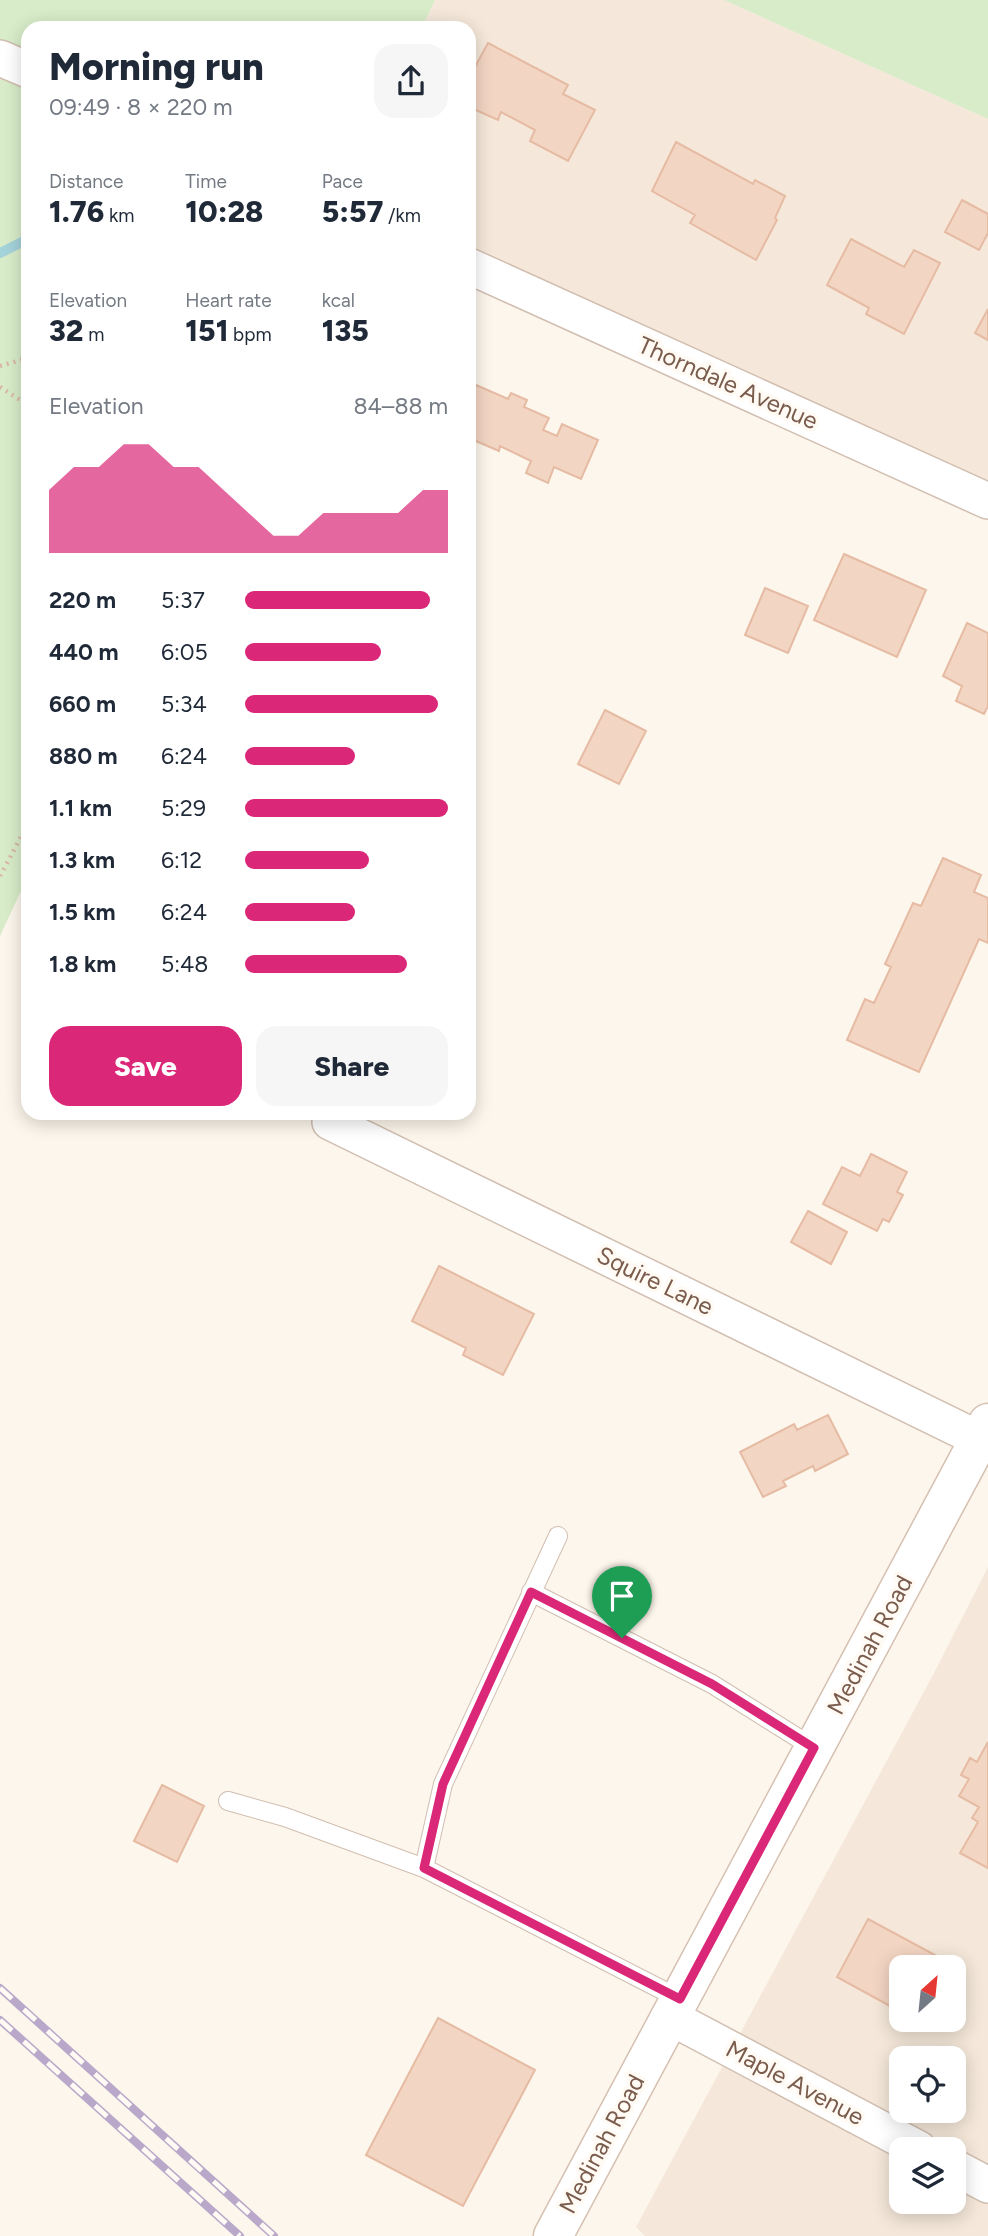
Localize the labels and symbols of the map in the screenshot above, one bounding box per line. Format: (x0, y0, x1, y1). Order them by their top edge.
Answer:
street label: Thorndale Avenue (634, 330, 823, 435)
street label: Squire Lane (592, 1240, 718, 1321)
pin (592, 1566, 652, 1638)
street label: Medinah Road (821, 1570, 918, 1719)
north arrow (889, 1955, 966, 2032)
street label: Maple Avenue (721, 2034, 869, 2131)
street label: Medinah Road (553, 2069, 650, 2218)

